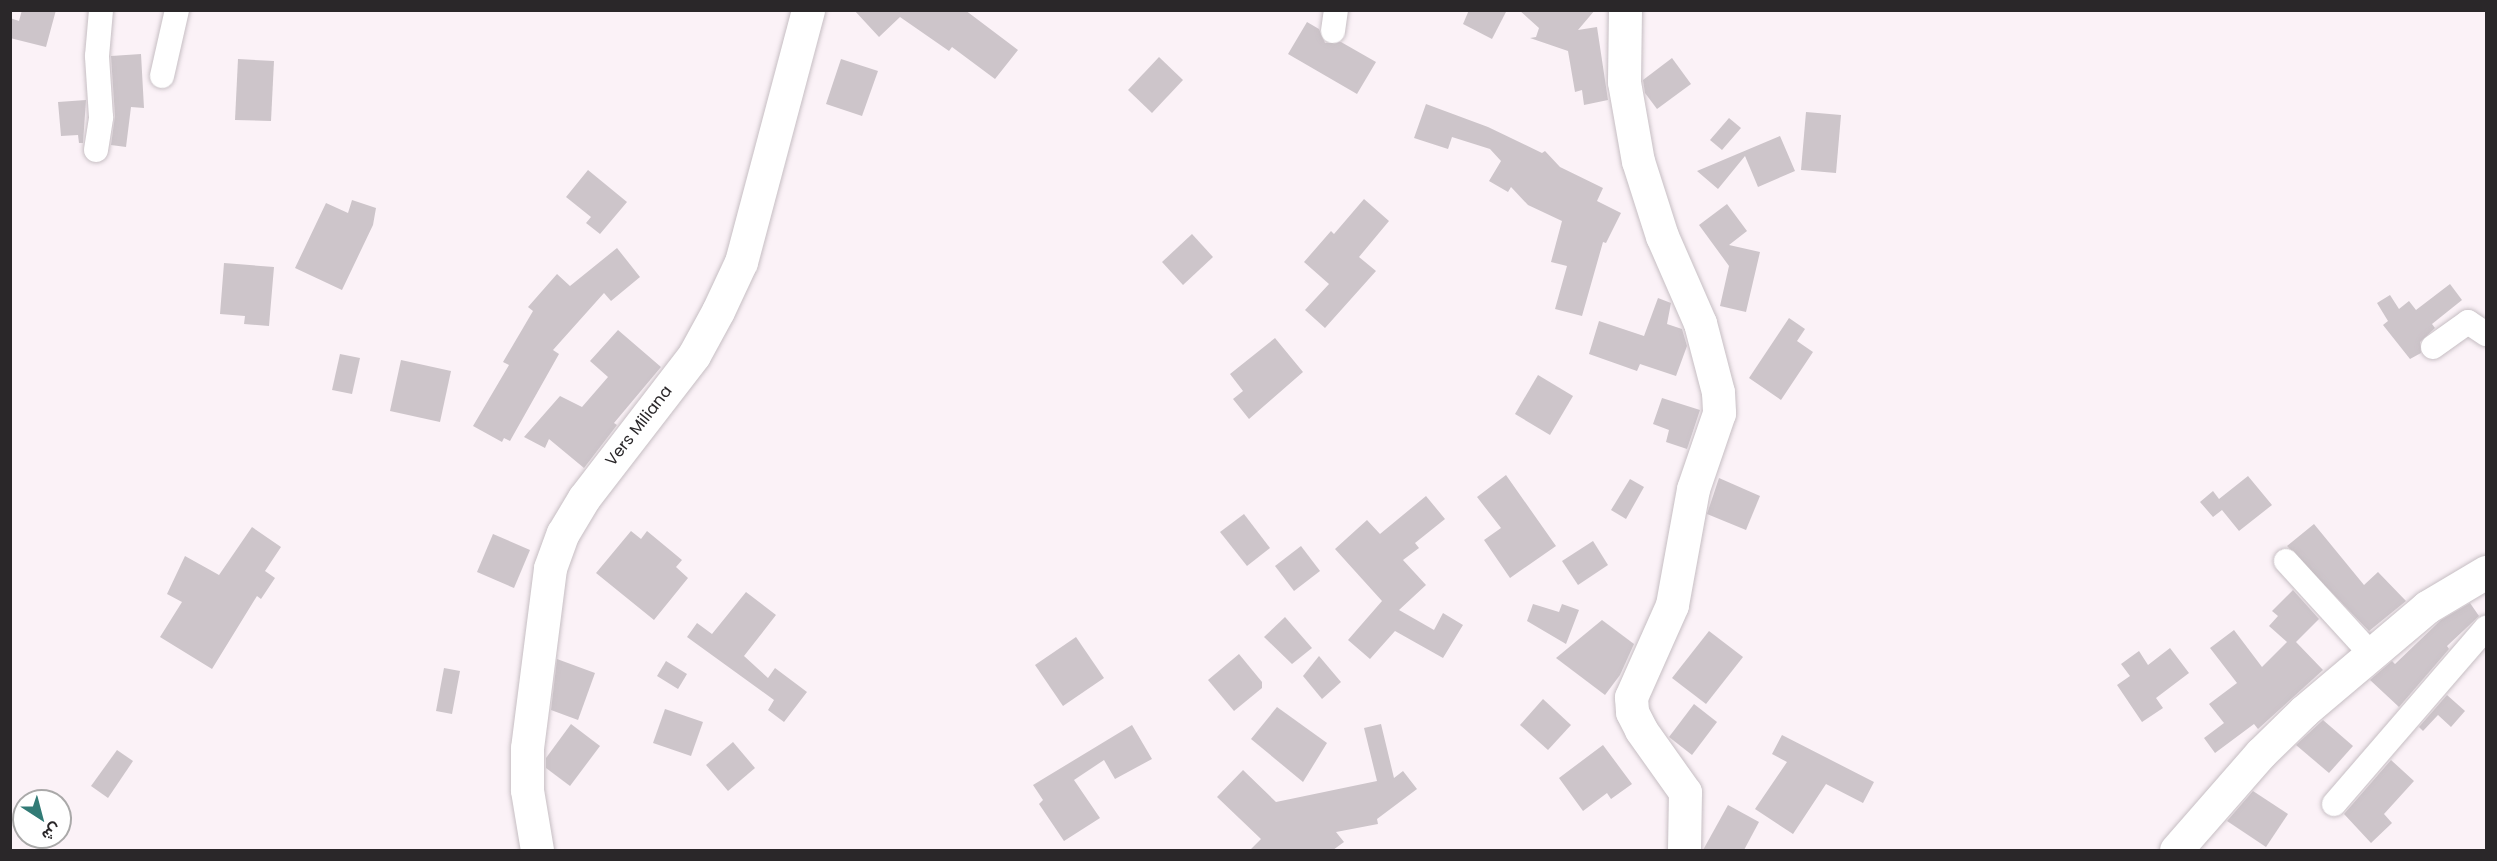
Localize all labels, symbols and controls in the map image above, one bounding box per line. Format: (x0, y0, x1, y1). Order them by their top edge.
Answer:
street label: Vers Miliana (602, 382, 676, 470)
north arrow (12, 789, 72, 849)
text: ش (37, 817, 66, 847)

